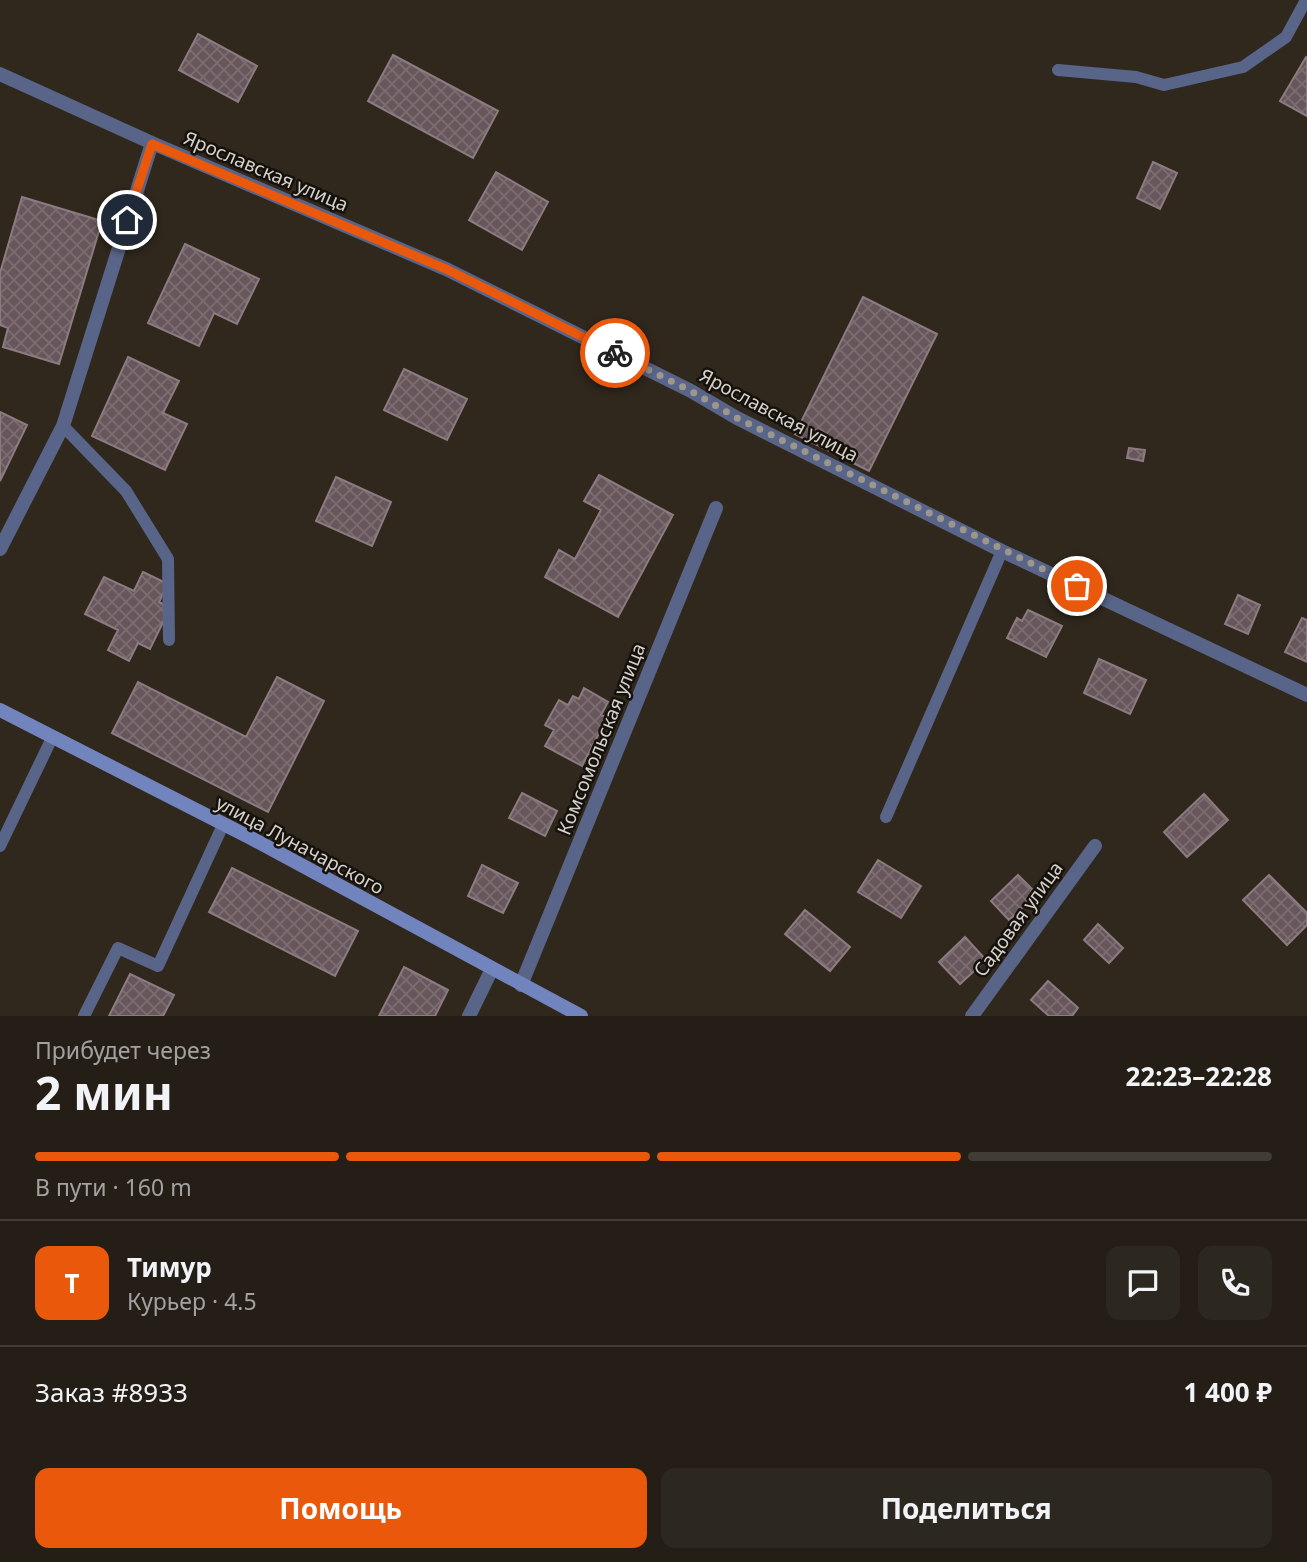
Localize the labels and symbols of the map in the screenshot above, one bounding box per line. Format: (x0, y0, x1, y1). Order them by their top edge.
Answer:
street label: Ярославская улица (180, 125, 352, 217)
pin (97, 190, 157, 250)
courier (580, 318, 650, 388)
street label: Ярославская улица (695, 362, 863, 468)
pin (1047, 556, 1107, 616)
street label: Комсомольская улица (551, 639, 651, 839)
street label: улица Луначарского (211, 790, 389, 900)
street label: Садовая улица (967, 856, 1069, 982)

